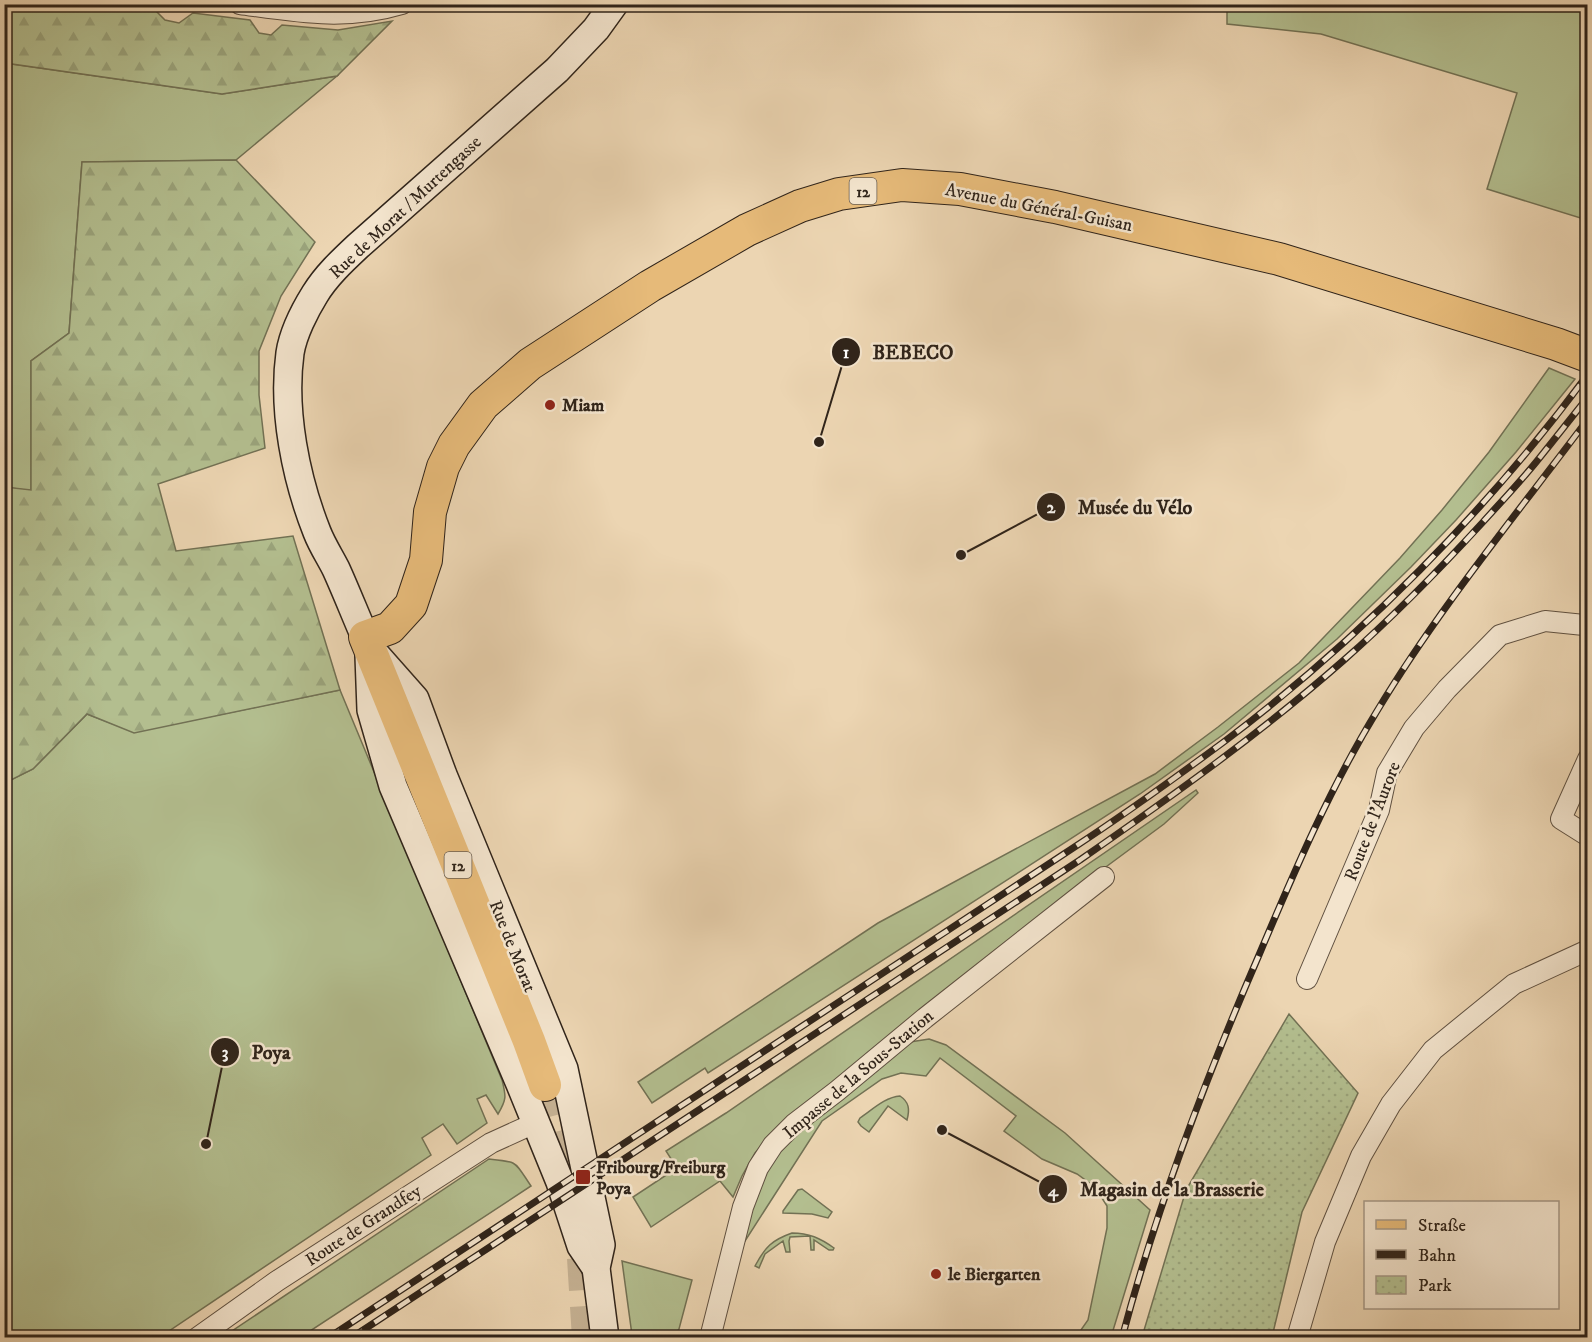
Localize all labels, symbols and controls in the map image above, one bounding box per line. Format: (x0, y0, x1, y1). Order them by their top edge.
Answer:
street label: Rue de Morat / Murtengasse (325, 132, 486, 284)
road number: 12 (850, 178, 876, 204)
street label: Avenue du Général-Guisan (943, 179, 1135, 237)
callout: BEBECO (831, 333, 966, 371)
text: BEBECO (872, 341, 954, 366)
text: 1 (843, 342, 850, 364)
place label: Miam (562, 395, 605, 417)
marker: Miam (543, 398, 557, 412)
callout: Musée du Vélo (1036, 488, 1205, 526)
text: Musée du Vélo (1078, 496, 1193, 521)
text: 2 (1047, 497, 1057, 519)
street label: Route de l'Aurore (1340, 759, 1406, 884)
road number: 12 (444, 852, 472, 878)
street label: Rue de Morat (484, 897, 541, 996)
street label: Impasse de la Sous-Station (779, 1005, 939, 1144)
callout: Poya (210, 1033, 303, 1071)
text: Poya (252, 1041, 291, 1066)
text: 3 (222, 1042, 229, 1064)
place label: Fribourg/Freiburg Poya (596, 1157, 726, 1200)
marker: Fribourg/Freiburg Poya (574, 1168, 592, 1186)
callout: Magasin de la Brasserie (1038, 1170, 1276, 1208)
text: Magasin de la Brasserie (1080, 1178, 1265, 1203)
street label: Route de Grandfey (302, 1180, 426, 1271)
text: 4 (1047, 1180, 1059, 1202)
legend (1364, 1201, 1559, 1309)
text: Straße (1418, 1215, 1466, 1237)
text: Bahn (1418, 1245, 1456, 1267)
place label: le Biergarten (947, 1264, 1041, 1286)
marker: le Biergarten (929, 1267, 943, 1281)
text: Park (1418, 1275, 1452, 1297)

